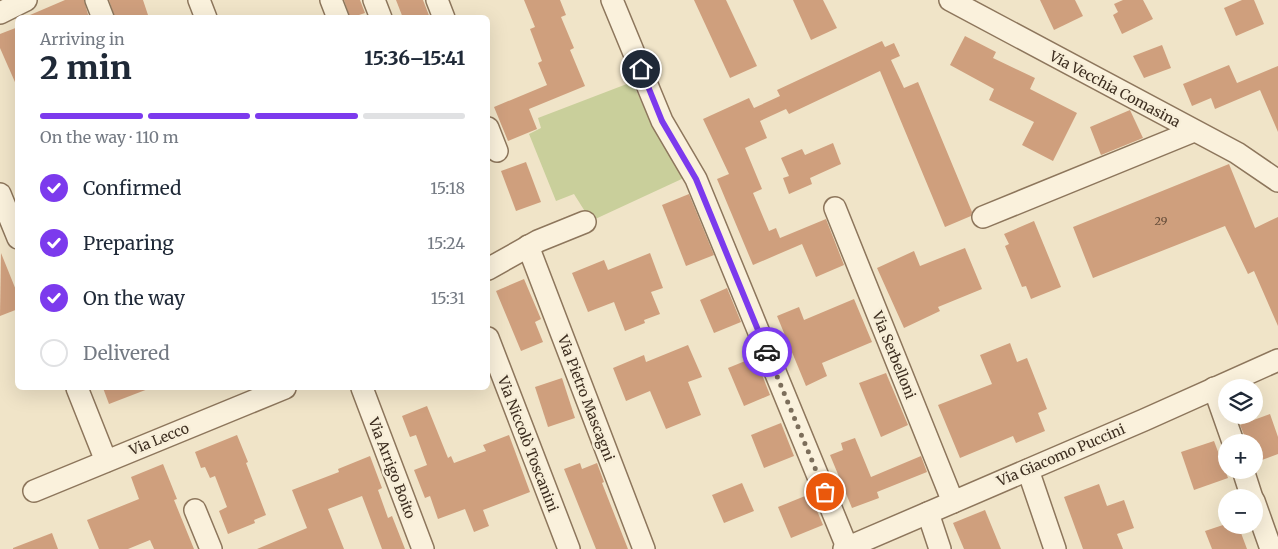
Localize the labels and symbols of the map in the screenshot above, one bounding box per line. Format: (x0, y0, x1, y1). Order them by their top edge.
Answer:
street label: Via Vecchia Comasina (1046, 46, 1184, 131)
pin (620, 48, 662, 90)
house number: 29 (1155, 214, 1168, 228)
street label: Via Serbelloni (868, 308, 920, 402)
courier (742, 327, 792, 377)
street label: Via Pietro Mascagni (553, 331, 619, 464)
street label: Via Niccolò Toscanini (493, 373, 562, 515)
street label: Via Arrigo Boito (364, 414, 420, 521)
street label: Via Lecco (125, 419, 192, 460)
street label: Via Giacomo Puccini (993, 420, 1128, 490)
pin (804, 471, 846, 513)

